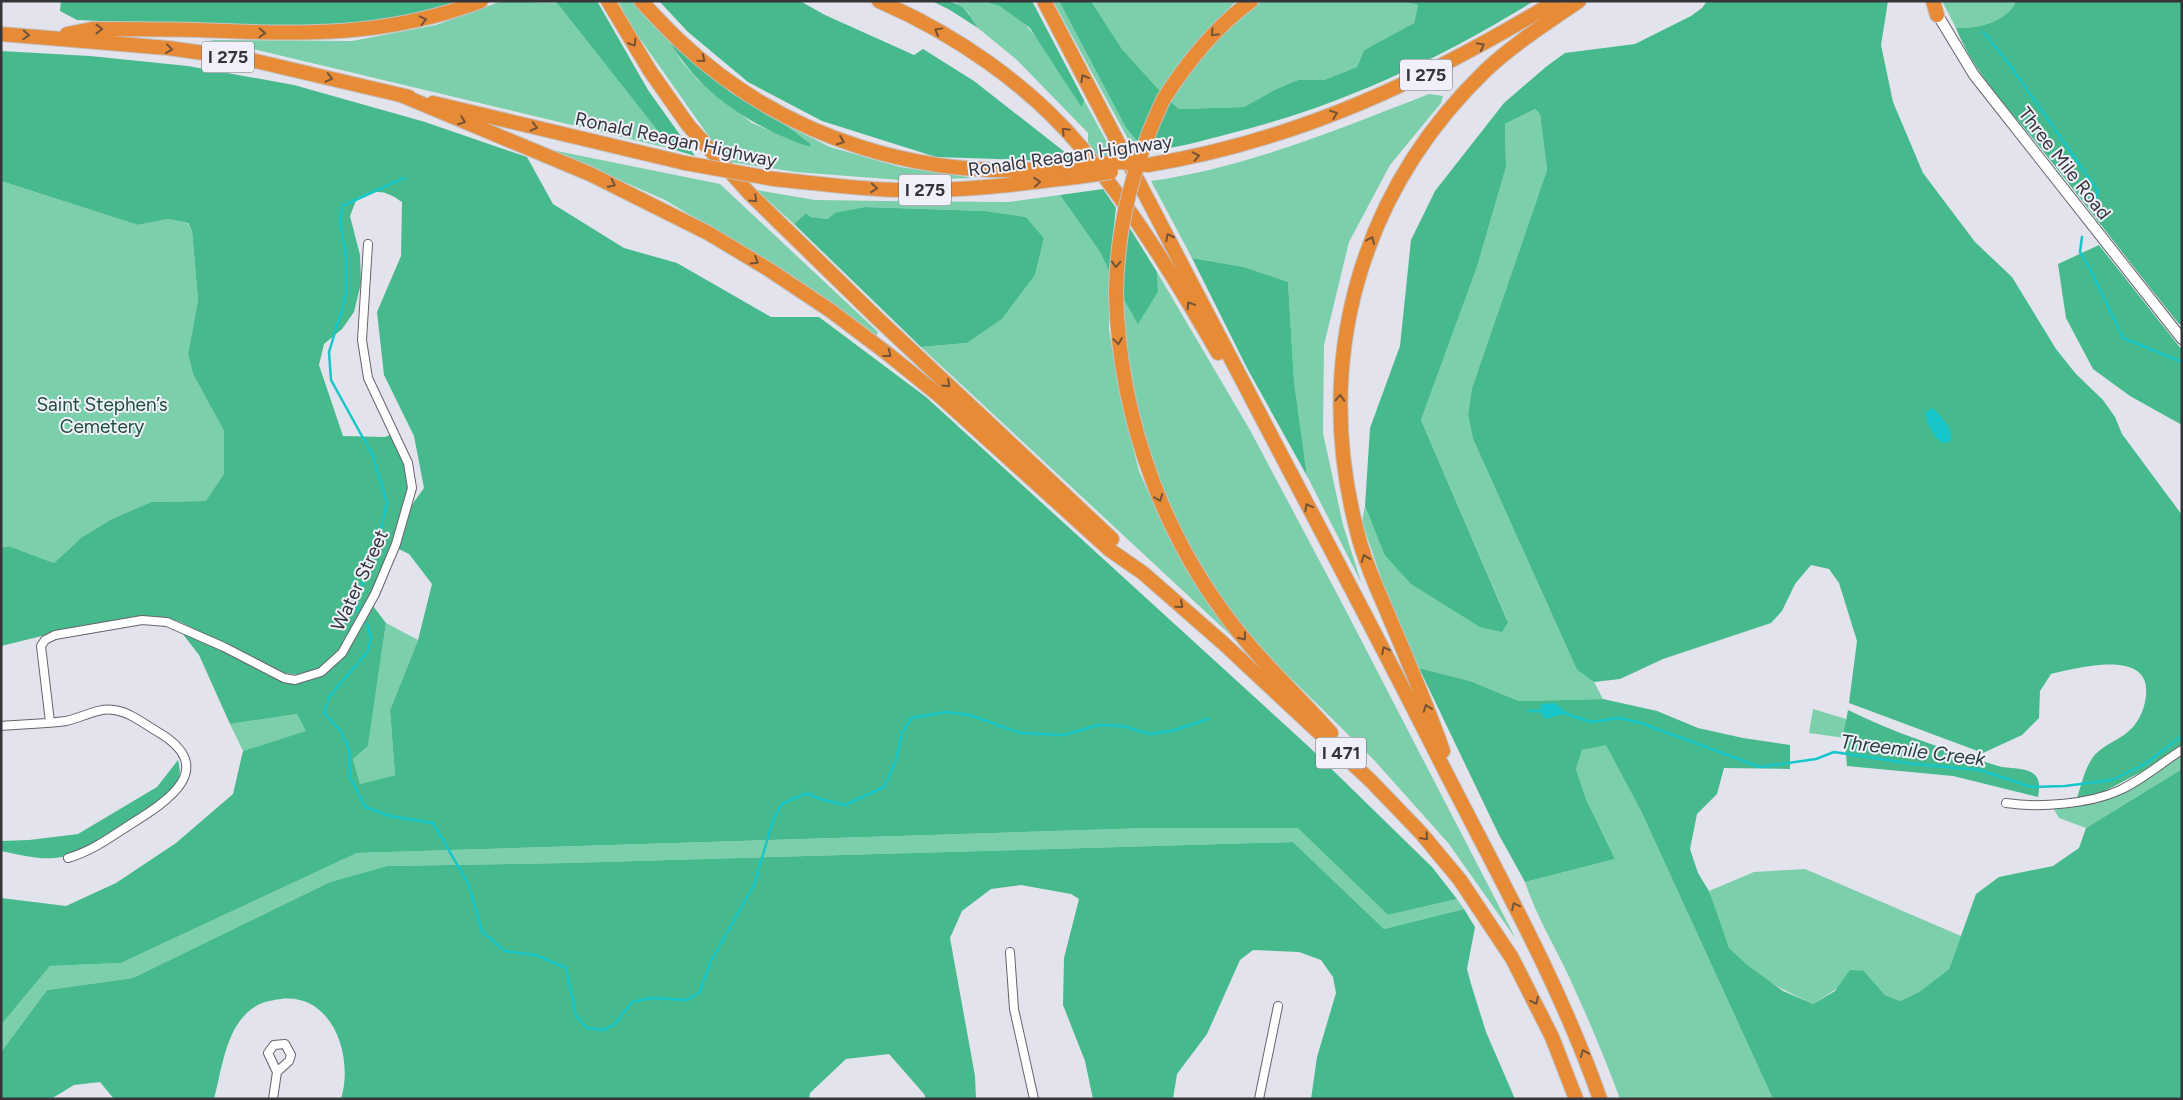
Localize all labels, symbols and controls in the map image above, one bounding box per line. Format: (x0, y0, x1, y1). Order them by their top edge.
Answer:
one-way arrow (418, 15, 427, 26)
one-way arrow (96, 24, 103, 34)
one-way arrow (934, 27, 943, 37)
one-way arrow (1211, 27, 1220, 36)
one-way arrow (258, 28, 266, 39)
one-way arrow (22, 30, 30, 41)
one-way arrow (627, 38, 637, 47)
road number: I 275 (202, 42, 254, 72)
one-way arrow (1476, 42, 1485, 52)
one-way arrow (165, 43, 174, 53)
one-way arrow (696, 54, 705, 63)
road number: I 275 (1400, 60, 1452, 90)
one-way arrow (325, 72, 333, 83)
one-way arrow (1081, 74, 1091, 83)
street label: Three Mile Road (2014, 102, 2116, 224)
street label: Ronald Reagan Highway (573, 107, 779, 172)
one-way arrow (1329, 110, 1337, 120)
one-way arrow (457, 115, 466, 126)
one-way arrow (529, 121, 538, 132)
one-way arrow (1062, 128, 1071, 137)
street label: Ronald Reagan Highway (967, 130, 1174, 181)
one-way arrow (836, 135, 845, 145)
one-way arrow (1191, 151, 1200, 162)
road number: I 275 (899, 174, 951, 206)
one-way arrow (1033, 177, 1041, 188)
one-way arrow (607, 178, 616, 188)
one-way arrow (871, 183, 879, 194)
one-way arrow (748, 193, 757, 202)
one-way arrow (1165, 233, 1175, 242)
one-way arrow (1365, 236, 1376, 245)
one-way arrow (750, 254, 759, 264)
one-way arrow (1111, 260, 1122, 268)
one-way arrow (1187, 302, 1197, 311)
one-way arrow (1112, 338, 1123, 346)
one-way arrow (882, 348, 891, 356)
one-way arrow (941, 378, 950, 387)
park label: Saint Stephen’s Cemetery (36, 393, 168, 438)
one-way arrow (1335, 394, 1345, 402)
one-way arrow (1153, 493, 1163, 502)
one-way arrow (1304, 503, 1314, 512)
street label: Water Street (326, 526, 393, 634)
one-way arrow (1361, 554, 1371, 562)
one-way arrow (1174, 599, 1183, 608)
one-way arrow (1237, 631, 1246, 640)
one-way arrow (1380, 646, 1391, 655)
one-way arrow (1423, 704, 1433, 713)
water label: Threemile Creek (1839, 729, 1988, 771)
road number: I 471 (1316, 738, 1366, 768)
one-way arrow (1419, 831, 1428, 840)
one-way arrow (1511, 902, 1521, 911)
one-way arrow (1529, 996, 1539, 1005)
one-way arrow (1579, 1049, 1590, 1058)

